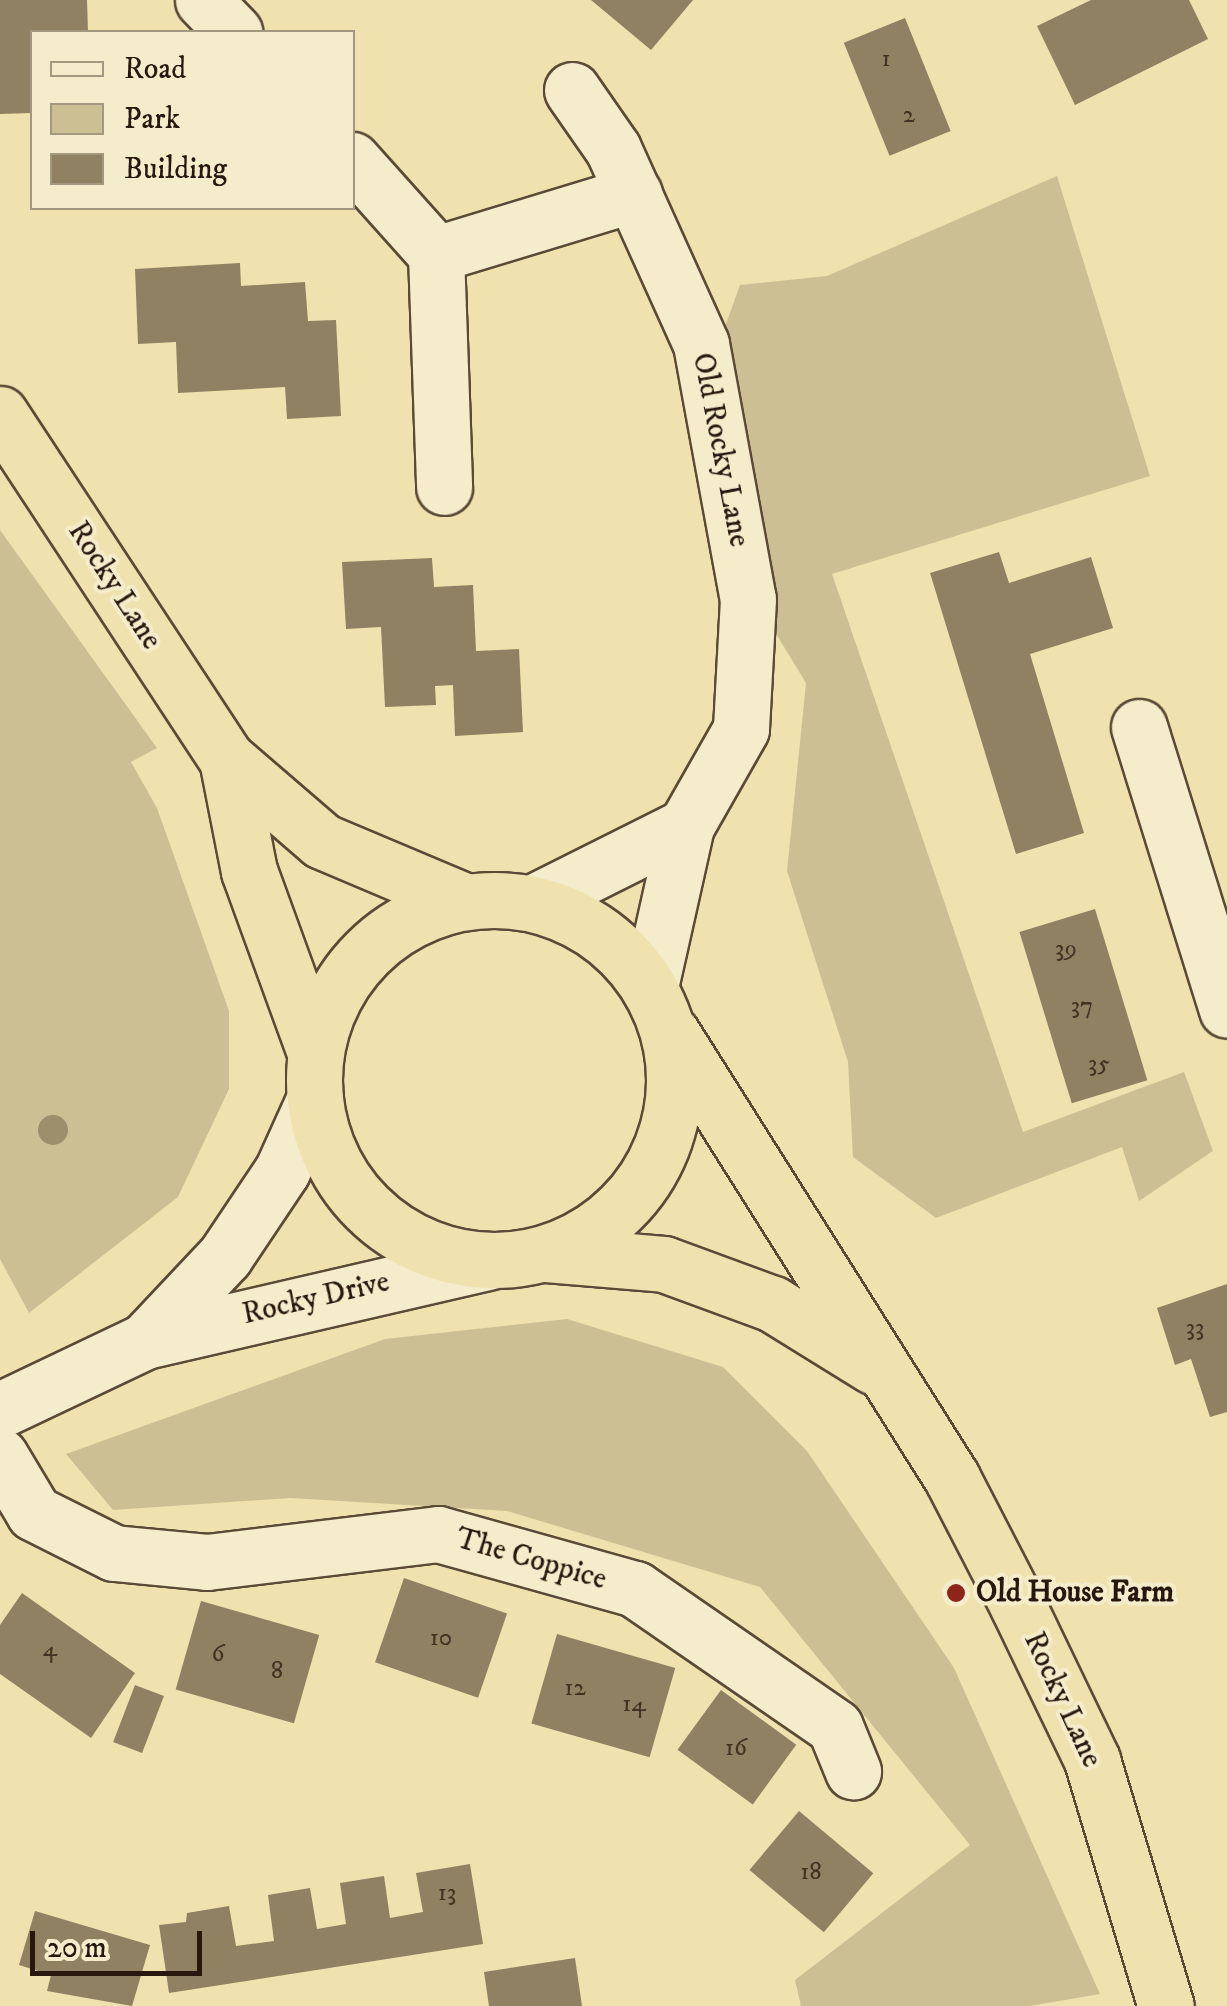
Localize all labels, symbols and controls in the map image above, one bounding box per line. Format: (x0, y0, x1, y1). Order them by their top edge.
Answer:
legend (30, 30, 355, 210)
house number: 1 (881, 44, 891, 74)
text: Road (124, 51, 186, 88)
house number: 2 (903, 100, 915, 130)
text: Park (124, 101, 180, 138)
text: Building (124, 151, 227, 188)
street label: Old Rocky Lane (684, 350, 756, 550)
street label: Rocky Lane (59, 515, 169, 657)
house number: 39 (1055, 934, 1077, 964)
house number: 37 (1071, 991, 1093, 1021)
house number: 35 (1088, 1049, 1110, 1079)
street label: Rocky Drive (239, 1265, 393, 1333)
house number: 33 (1186, 1313, 1204, 1343)
street label: The Coppice (452, 1521, 610, 1599)
place label: Old House Farm (976, 1575, 1174, 1611)
marker: Old House Farm (945, 1582, 967, 1604)
house number: 10 (430, 1623, 452, 1653)
street label: Rocky Lane (1015, 1627, 1109, 1773)
house number: 4 (43, 1634, 57, 1664)
house number: 6 (211, 1639, 225, 1669)
house number: 8 (271, 1656, 283, 1686)
house number: 12 (564, 1673, 586, 1703)
house number: 14 (622, 1689, 646, 1719)
house number: 16 (725, 1733, 747, 1763)
house number: 18 (800, 1857, 822, 1887)
house number: 13 (438, 1878, 456, 1908)
scale bar (35, 1911, 208, 1973)
text: 20 m (47, 1930, 107, 1967)

